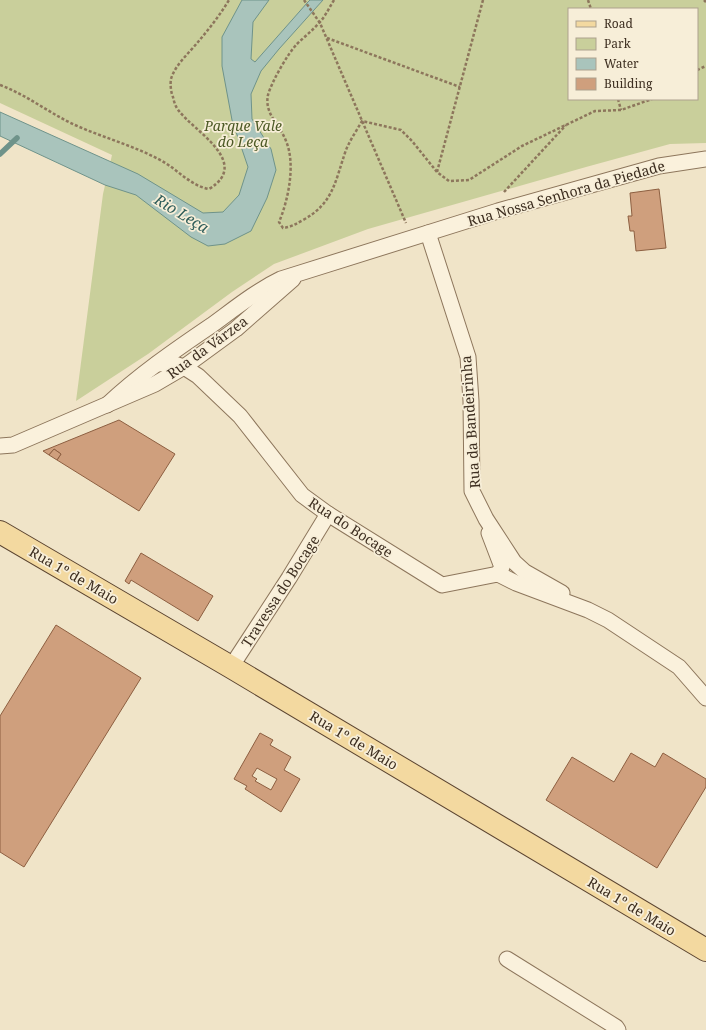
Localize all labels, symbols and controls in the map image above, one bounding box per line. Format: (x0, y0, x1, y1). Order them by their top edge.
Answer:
legend (568, 8, 698, 100)
text: Road (604, 15, 634, 32)
text: Park (604, 35, 632, 52)
text: Water (604, 55, 639, 72)
text: Building (604, 75, 653, 92)
park label: Parque Vale do Leça (203, 116, 282, 151)
street label: Rua Nossa Senhora da Piedade (465, 156, 667, 230)
water label: Rio Leça (150, 189, 213, 237)
street label: Rua da Várzea (163, 311, 251, 383)
street label: Rua da Bandeirinha (456, 355, 484, 489)
street label: Rua do Bocage (305, 493, 397, 561)
street label: Travessa do Bocage (237, 531, 323, 651)
street label: Rua 1º de Maio (26, 542, 122, 608)
street label: Rua 1º de Maio (306, 706, 402, 774)
street label: Rua 1º de Maio (584, 872, 680, 940)

